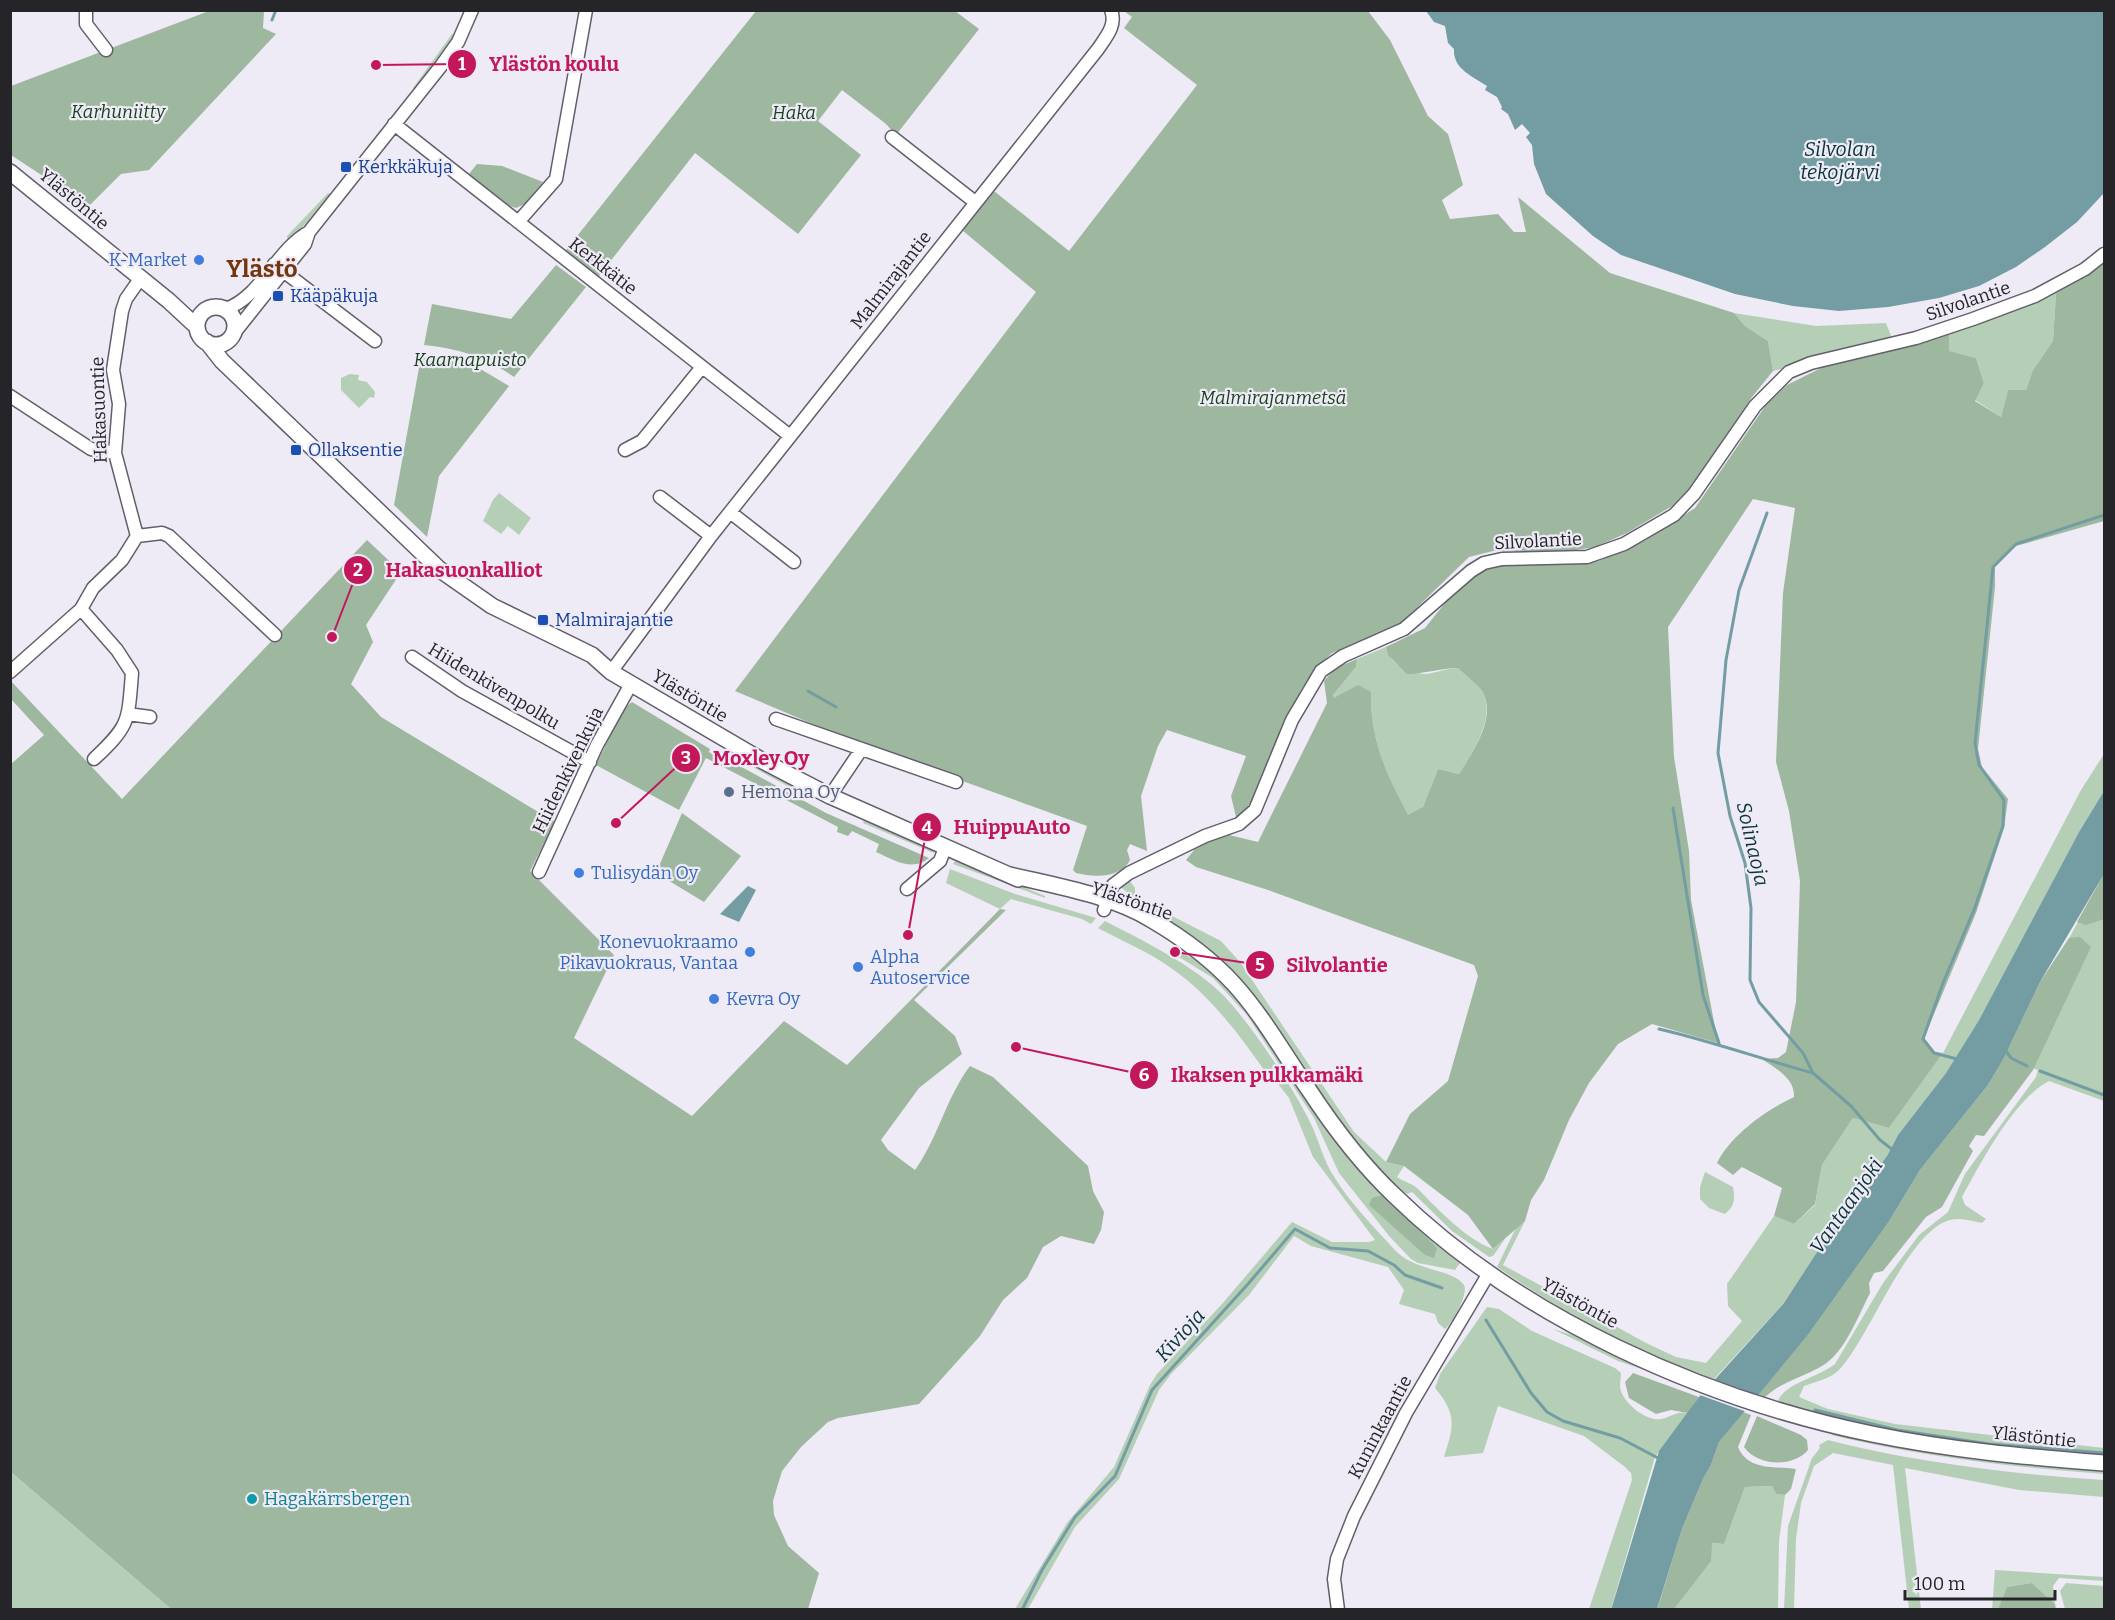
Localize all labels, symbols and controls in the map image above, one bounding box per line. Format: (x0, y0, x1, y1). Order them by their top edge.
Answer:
callout: Ylästön koulu (447, 45, 631, 83)
text: Ylästön koulu (489, 52, 619, 76)
text: 1 (458, 53, 466, 75)
park label: Karhuniitty (71, 101, 166, 123)
park label: Haka (772, 102, 816, 124)
water label: Silvolan tekojärvi (1800, 137, 1880, 185)
place label: Kerkkäkuja (358, 156, 453, 178)
marker: Kerkkäkuja (339, 160, 353, 174)
street label: Ylästöntie (35, 163, 113, 235)
street label: Malmirajantie (846, 227, 936, 333)
street label: Kerkkätie (564, 233, 642, 299)
place label: K-Market (109, 249, 187, 271)
marker: K-Market (192, 253, 206, 267)
district label: Ylästö (226, 255, 298, 283)
street label: Silvolantie (1923, 276, 2013, 326)
place label: Kääpäkuja (290, 285, 378, 307)
marker: Kääpäkuja (271, 289, 285, 303)
park label: Kaarnapuisto (413, 349, 527, 371)
street label: Hakasuontie (86, 356, 112, 464)
park label: Malmirajanmetsä (1200, 387, 1346, 409)
place label: Ollaksentie (308, 439, 403, 461)
marker: Ollaksentie (289, 443, 303, 457)
street label: Silvolantie (1494, 528, 1582, 554)
callout: Hakasuonkalliot (343, 551, 554, 589)
text: Hakasuonkalliot (385, 558, 543, 582)
text: 2 (353, 559, 363, 581)
place label: Malmirajantie (555, 609, 673, 631)
marker: Malmirajantie (536, 613, 550, 627)
street label: Hiidenkivenpolku (424, 638, 564, 734)
street label: Ylästöntie (648, 665, 732, 727)
street label: Hiidenkivenkuja (528, 703, 608, 837)
callout: Moxley Oy (671, 739, 821, 777)
text: Moxley Oy (713, 746, 810, 770)
text: 3 (681, 747, 691, 769)
place label: Hemona Oy (741, 781, 840, 803)
marker: Hemona Oy (722, 785, 736, 799)
water label: Solinaoja (1731, 800, 1774, 889)
callout: HuippuAuto (912, 808, 1083, 846)
text: HuippuAuto (953, 815, 1071, 839)
text: 4 (922, 817, 933, 839)
place label: Tulisydän Oy (591, 862, 699, 884)
marker: Tulisydän Oy (572, 866, 586, 880)
street label: Ylästöntie (1088, 877, 1176, 925)
place label: Konevuokraamo Pikavuokraus, Vantaa (560, 931, 738, 974)
marker: Konevuokraamo Pikavuokraus, Vantaa (743, 945, 757, 959)
place label: Alpha Autoservice (870, 946, 970, 989)
callout: Silvolantie (1245, 946, 1400, 984)
text: Silvolantie (1286, 953, 1388, 977)
text: 5 (1255, 954, 1265, 976)
marker: Alpha Autoservice (851, 960, 865, 974)
place label: Kevra Oy (726, 988, 801, 1010)
marker: Kevra Oy (707, 992, 721, 1006)
callout: Ikaksen pulkkamäki (1129, 1056, 1375, 1094)
text: Ikaksen pulkkamäki (1171, 1063, 1364, 1087)
text: 6 (1139, 1064, 1150, 1086)
water label: Vantaanjoki (1804, 1153, 1889, 1259)
street label: Ylästöntie (1538, 1273, 1622, 1333)
water label: Kivioja (1150, 1304, 1211, 1367)
street label: Kuninkaantie (1344, 1372, 1416, 1482)
street label: Ylästöntie (1991, 1422, 2077, 1452)
place label: Hagakärrsbergen (264, 1488, 411, 1510)
marker: Hagakärrsbergen (245, 1492, 259, 1506)
scale bar (1905, 1563, 2055, 1601)
text: 100 m (1914, 1573, 1965, 1595)

